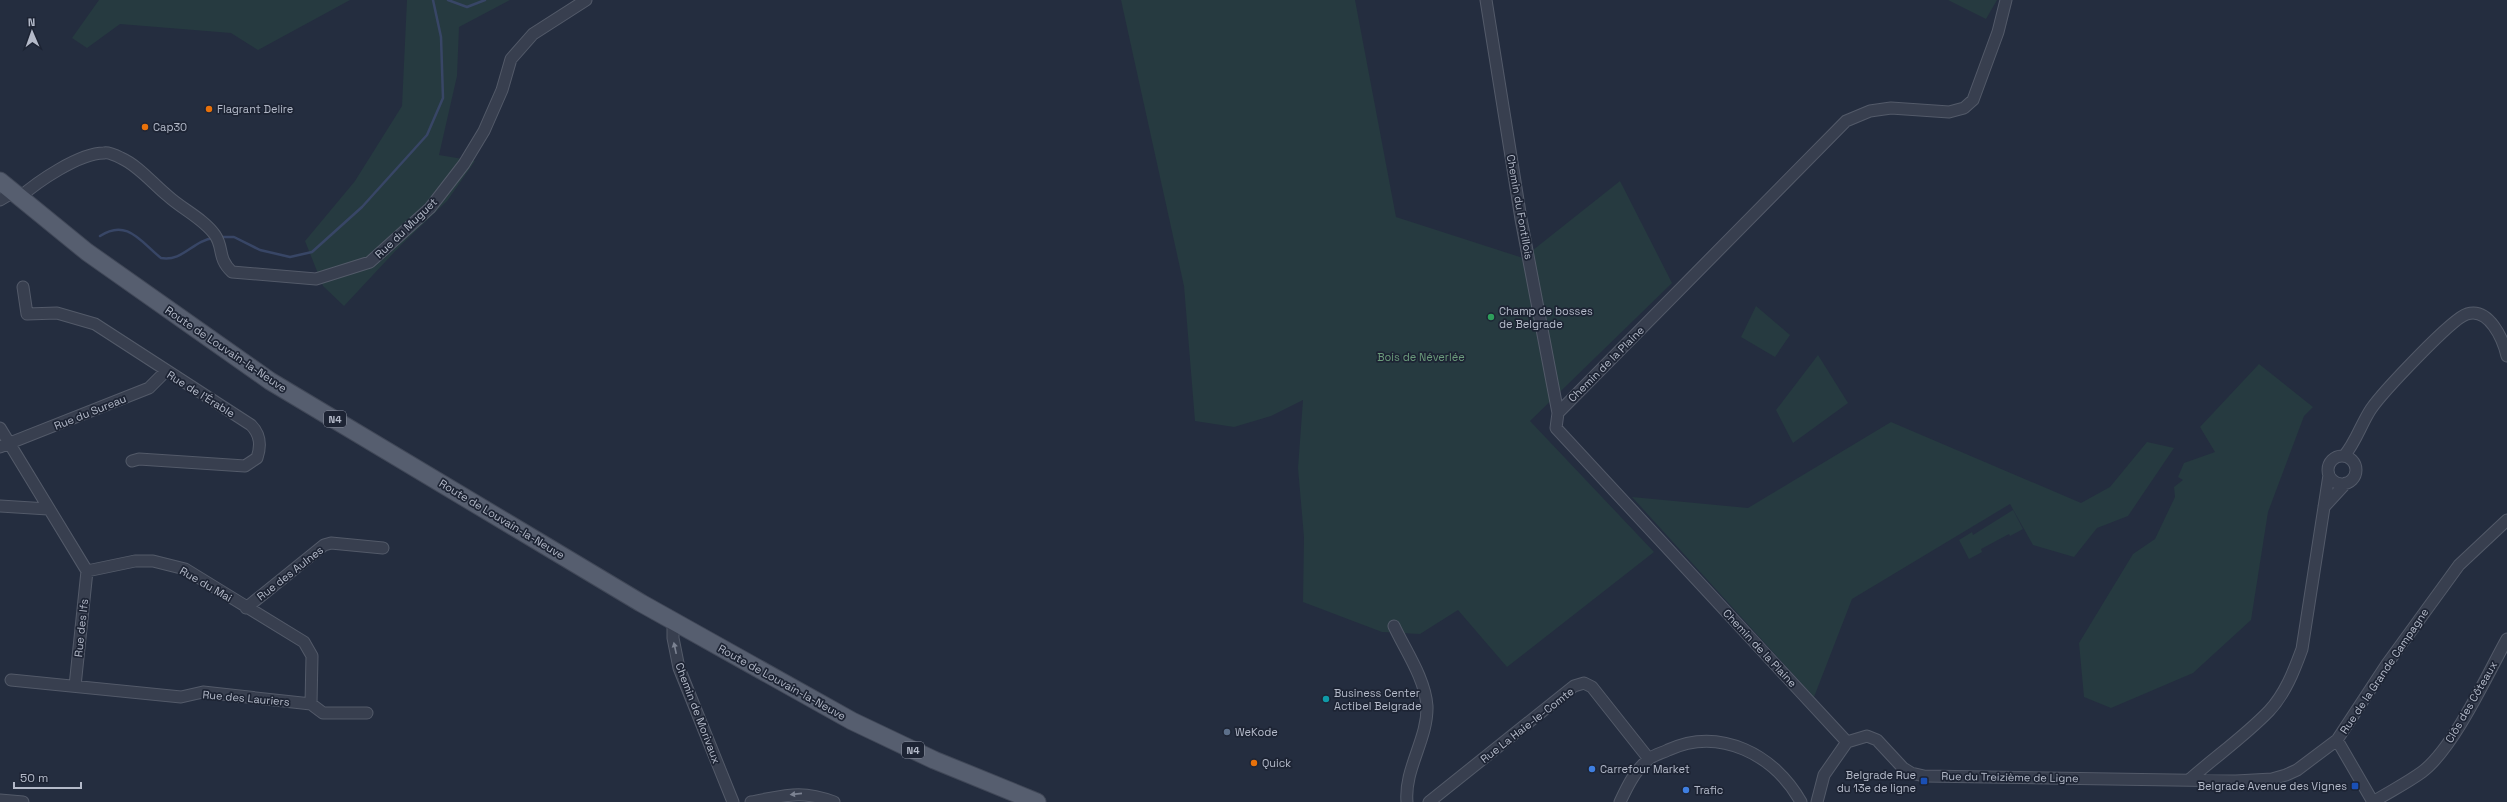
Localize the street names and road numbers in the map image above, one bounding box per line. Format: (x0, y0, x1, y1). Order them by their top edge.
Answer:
street label: Chemin du Fontillois (1504, 153, 1536, 261)
street label: Rue du Muguet (372, 195, 440, 261)
street label: Route de Louvain-la-Neuve (162, 303, 290, 395)
street label: Chemin de la Plaine (1565, 323, 1647, 405)
street label: Rue de l'Érable (164, 367, 238, 421)
street label: Rue du Sureau (52, 391, 128, 433)
road number: N4 (324, 411, 346, 427)
street label: Route de Louvain-la-Neuve (437, 476, 567, 562)
street label: Rue des Aulnes (254, 543, 326, 603)
street label: Rue du Mai (177, 563, 235, 605)
street label: Rue des Ifs (71, 598, 91, 658)
street label: Chemin de la Plaine (1720, 606, 1800, 690)
street label: Rue de la Grande Campagne (2337, 606, 2431, 736)
street label: Route de Louvain-la-Neuve (716, 641, 848, 723)
street label: Clôs des Côteaux (2442, 658, 2500, 745)
street label: Chemin de Morivaux (672, 661, 724, 766)
street label: Rue La Haie-le-Comte (1478, 684, 1576, 766)
street label: Rue des Lauriers (202, 687, 290, 709)
road number: N4 (902, 742, 924, 758)
street label: Rue du Treizième de Ligne (1941, 769, 2079, 785)

